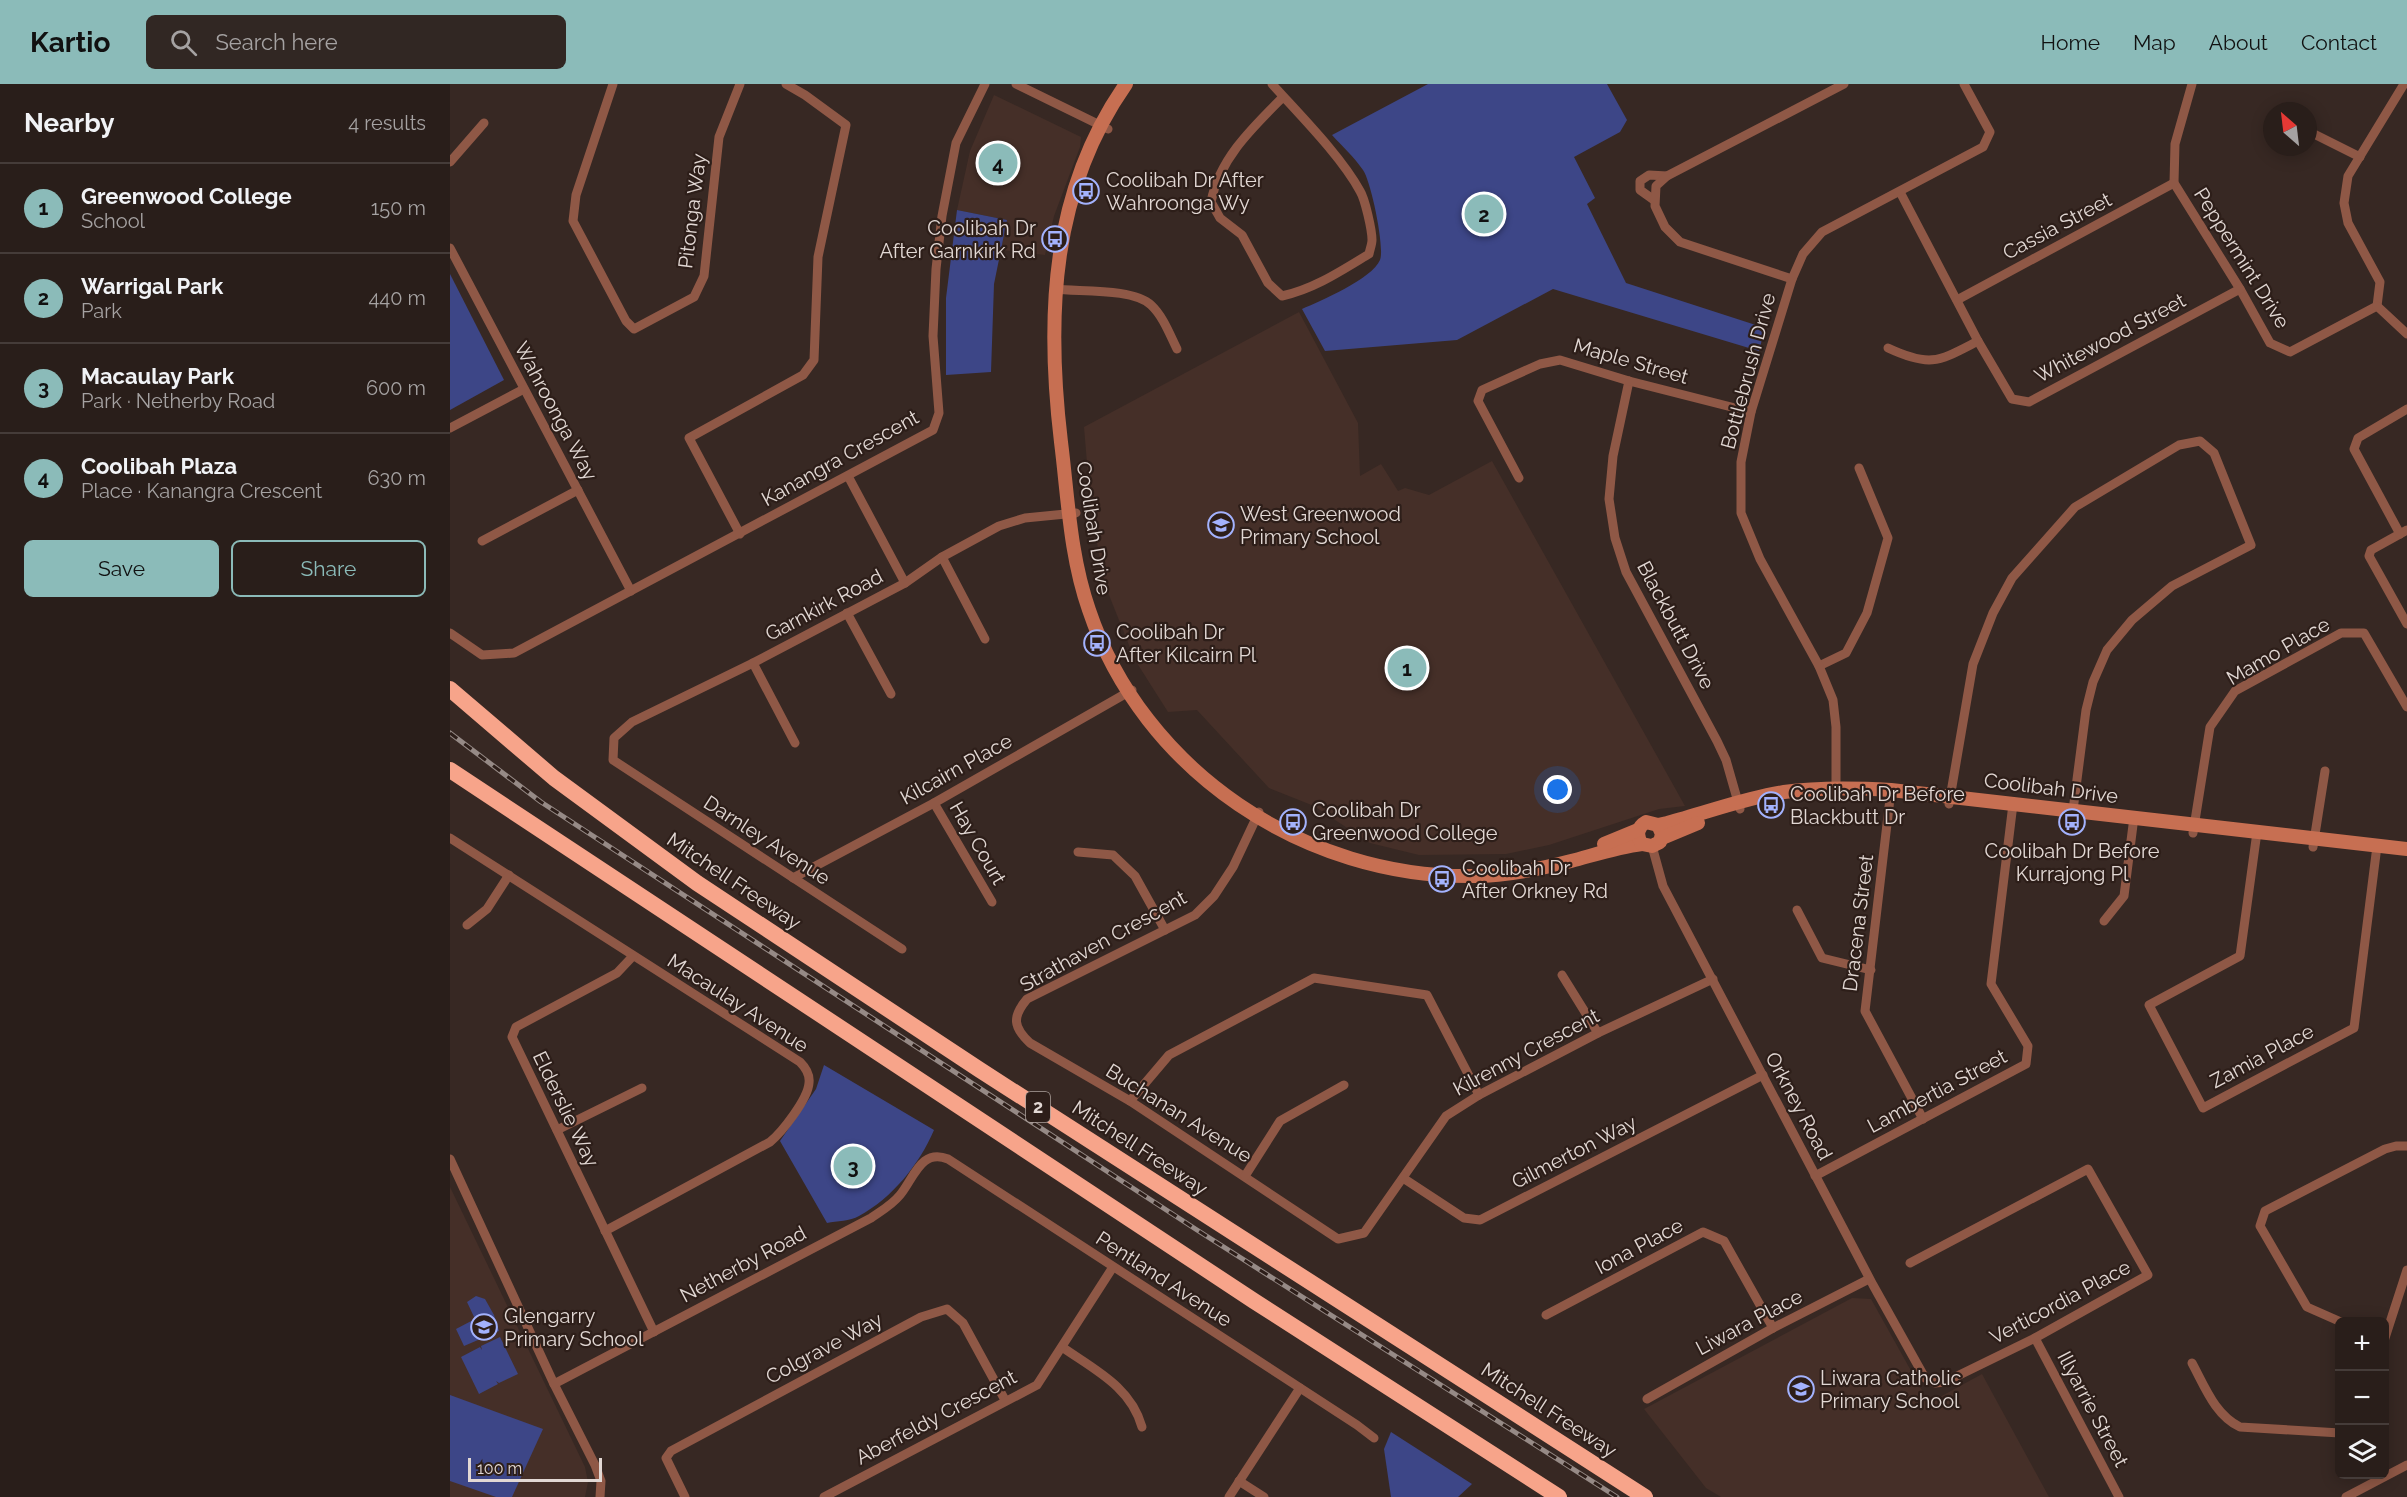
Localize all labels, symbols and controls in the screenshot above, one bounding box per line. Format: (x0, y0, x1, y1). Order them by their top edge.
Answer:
search box (146, 15, 566, 69)
text: Kartio (30, 26, 110, 59)
icon: search (167, 26, 200, 59)
text: Search here (215, 29, 338, 55)
text: Home (2041, 30, 2100, 55)
text: Map (2133, 30, 2176, 55)
text: About (2209, 30, 2268, 55)
text: Contact (2301, 30, 2377, 55)
north arrow (2263, 102, 2317, 156)
text: Nearby (24, 108, 114, 138)
text: 4 results (348, 111, 426, 135)
pin: 4 (978, 140, 1018, 185)
street label: Pitonga Way (673, 152, 711, 270)
place label: Coolibah Dr After Wahroonga Wy (1106, 168, 1264, 215)
bus stop icon: Coolibah Dr After Wahroonga Wy (1071, 176, 1101, 206)
text: Greenwood College (81, 183, 292, 209)
street label: Peppermint Drive (2189, 183, 2295, 333)
street label: Cassia Street (1998, 187, 2116, 265)
pin: 2 (1464, 192, 1504, 236)
text: 1 (39, 196, 48, 220)
text: 150 m (371, 196, 426, 220)
text: School (81, 209, 145, 233)
place label: Coolibah Dr After Garnkirk Rd (880, 216, 1036, 263)
bus stop icon: Coolibah Dr After Garnkirk Rd (1040, 224, 1070, 254)
text: Warrigal Park (81, 273, 223, 299)
text: 2 (38, 286, 49, 310)
text: 440 m (368, 286, 426, 310)
street label: Whitewood Street (2030, 288, 2190, 388)
street label: Bottlebrush Drive (1716, 290, 1780, 452)
text: Park (81, 299, 122, 323)
street label: Maple Street (1571, 333, 1691, 389)
street label: Wahroonga Way (509, 338, 603, 485)
text: Macaulay Park (81, 363, 234, 389)
text: 3 (38, 376, 49, 400)
text: 600 m (366, 376, 426, 400)
text: Park · Netherby Road (81, 389, 275, 413)
street label: Kanangra Crescent (757, 405, 923, 511)
text: Coolibah Plaza (81, 453, 237, 479)
street label: Coolibah Drive (1072, 459, 1116, 597)
text: 4 (38, 466, 49, 490)
text: 630 m (368, 466, 426, 490)
text: Place · Kanangra Crescent (81, 479, 322, 503)
place label: West Greenwood Primary School (1240, 502, 1401, 549)
school or university icon: West Greenwood Primary School (1206, 510, 1236, 540)
button: Save (24, 540, 219, 597)
button: Share (231, 540, 426, 597)
street label: Blackbutt Drive (1632, 557, 1720, 693)
street label: Garnkirk Road (761, 564, 887, 646)
street label: Mamo Place (2222, 612, 2334, 690)
place label: Coolibah Dr After Kilcairn Pl (1116, 620, 1257, 667)
bus stop icon: Coolibah Dr After Kilcairn Pl (1082, 628, 1112, 658)
pin: 1 (1388, 646, 1426, 690)
street label: Kilcairn Place (896, 728, 1016, 810)
street label: Coolibah Drive (1983, 768, 2120, 808)
your location (1543, 775, 1572, 804)
place label: Coolibah Dr Before Blackbutt Dr (1790, 782, 1965, 829)
street label: Darnley Avenue (699, 790, 835, 890)
bus stop icon: Coolibah Dr Before Blackbutt Dr (1756, 790, 1786, 820)
street label: Hay Court (945, 797, 1012, 889)
place label: Coolibah Dr Greenwood College (1312, 798, 1498, 845)
bus stop icon: Coolibah Dr Greenwood College (1278, 807, 1308, 837)
bus stop icon: Coolibah Dr Before Kurrajong Pl (2057, 807, 2087, 837)
street label: Mitchell Freeway (662, 827, 806, 935)
place label: Coolibah Dr Before Kurrajong Pl (1985, 839, 2160, 886)
street label: Dracena Street (1838, 853, 1878, 993)
place label: Coolibah Dr After Orkney Rd (1462, 856, 1608, 903)
bus stop icon: Coolibah Dr After Orkney Rd (1427, 864, 1457, 894)
street label: Strathaven Crescent (1015, 885, 1191, 997)
street label: Macaulay Avenue (663, 949, 813, 1058)
street label: Kilrenny Crescent (1449, 1003, 1604, 1101)
street label: Zamia Place (2206, 1019, 2318, 1093)
street label: Lambertia Street (1863, 1044, 2011, 1138)
street label: Elderslie Way (528, 1047, 604, 1171)
street label: Orkney Road (1760, 1048, 1838, 1164)
street label: Buchanan Avenue (1102, 1058, 1257, 1168)
road number: 2 (1026, 1092, 1050, 1122)
street label: Mitchell Freeway (1068, 1095, 1212, 1201)
street label: Gilmerton Way (1507, 1110, 1641, 1194)
pin: 3 (834, 1144, 872, 1188)
street label: Iona Place (1591, 1213, 1687, 1279)
street label: Netherby Road (676, 1221, 810, 1307)
street label: Pentland Avenue (1091, 1226, 1237, 1332)
street label: Verticordia Place (1986, 1255, 2135, 1349)
street label: Liwara Place (1692, 1284, 1807, 1360)
place label: Glengarry Primary School (504, 1304, 644, 1351)
street label: Colgrave Way (762, 1307, 887, 1389)
school or university icon: Glengarry Primary School (469, 1312, 499, 1342)
map controls (2335, 1317, 2389, 1479)
button: + (2335, 1317, 2389, 1371)
street label: Illyarrie Street (2052, 1347, 2134, 1471)
street label: Mitchell Freeway (1477, 1357, 1621, 1463)
street label: Aberfeldy Crescent (852, 1364, 1021, 1470)
place label: Liwara Catholic Primary School (1820, 1366, 1961, 1413)
button: − (2335, 1371, 2389, 1425)
school or university icon: Liwara Catholic Primary School (1786, 1374, 1816, 1404)
button: layers (2335, 1425, 2389, 1479)
scale bar (468, 1455, 602, 1482)
text: 100 m (477, 1459, 522, 1478)

